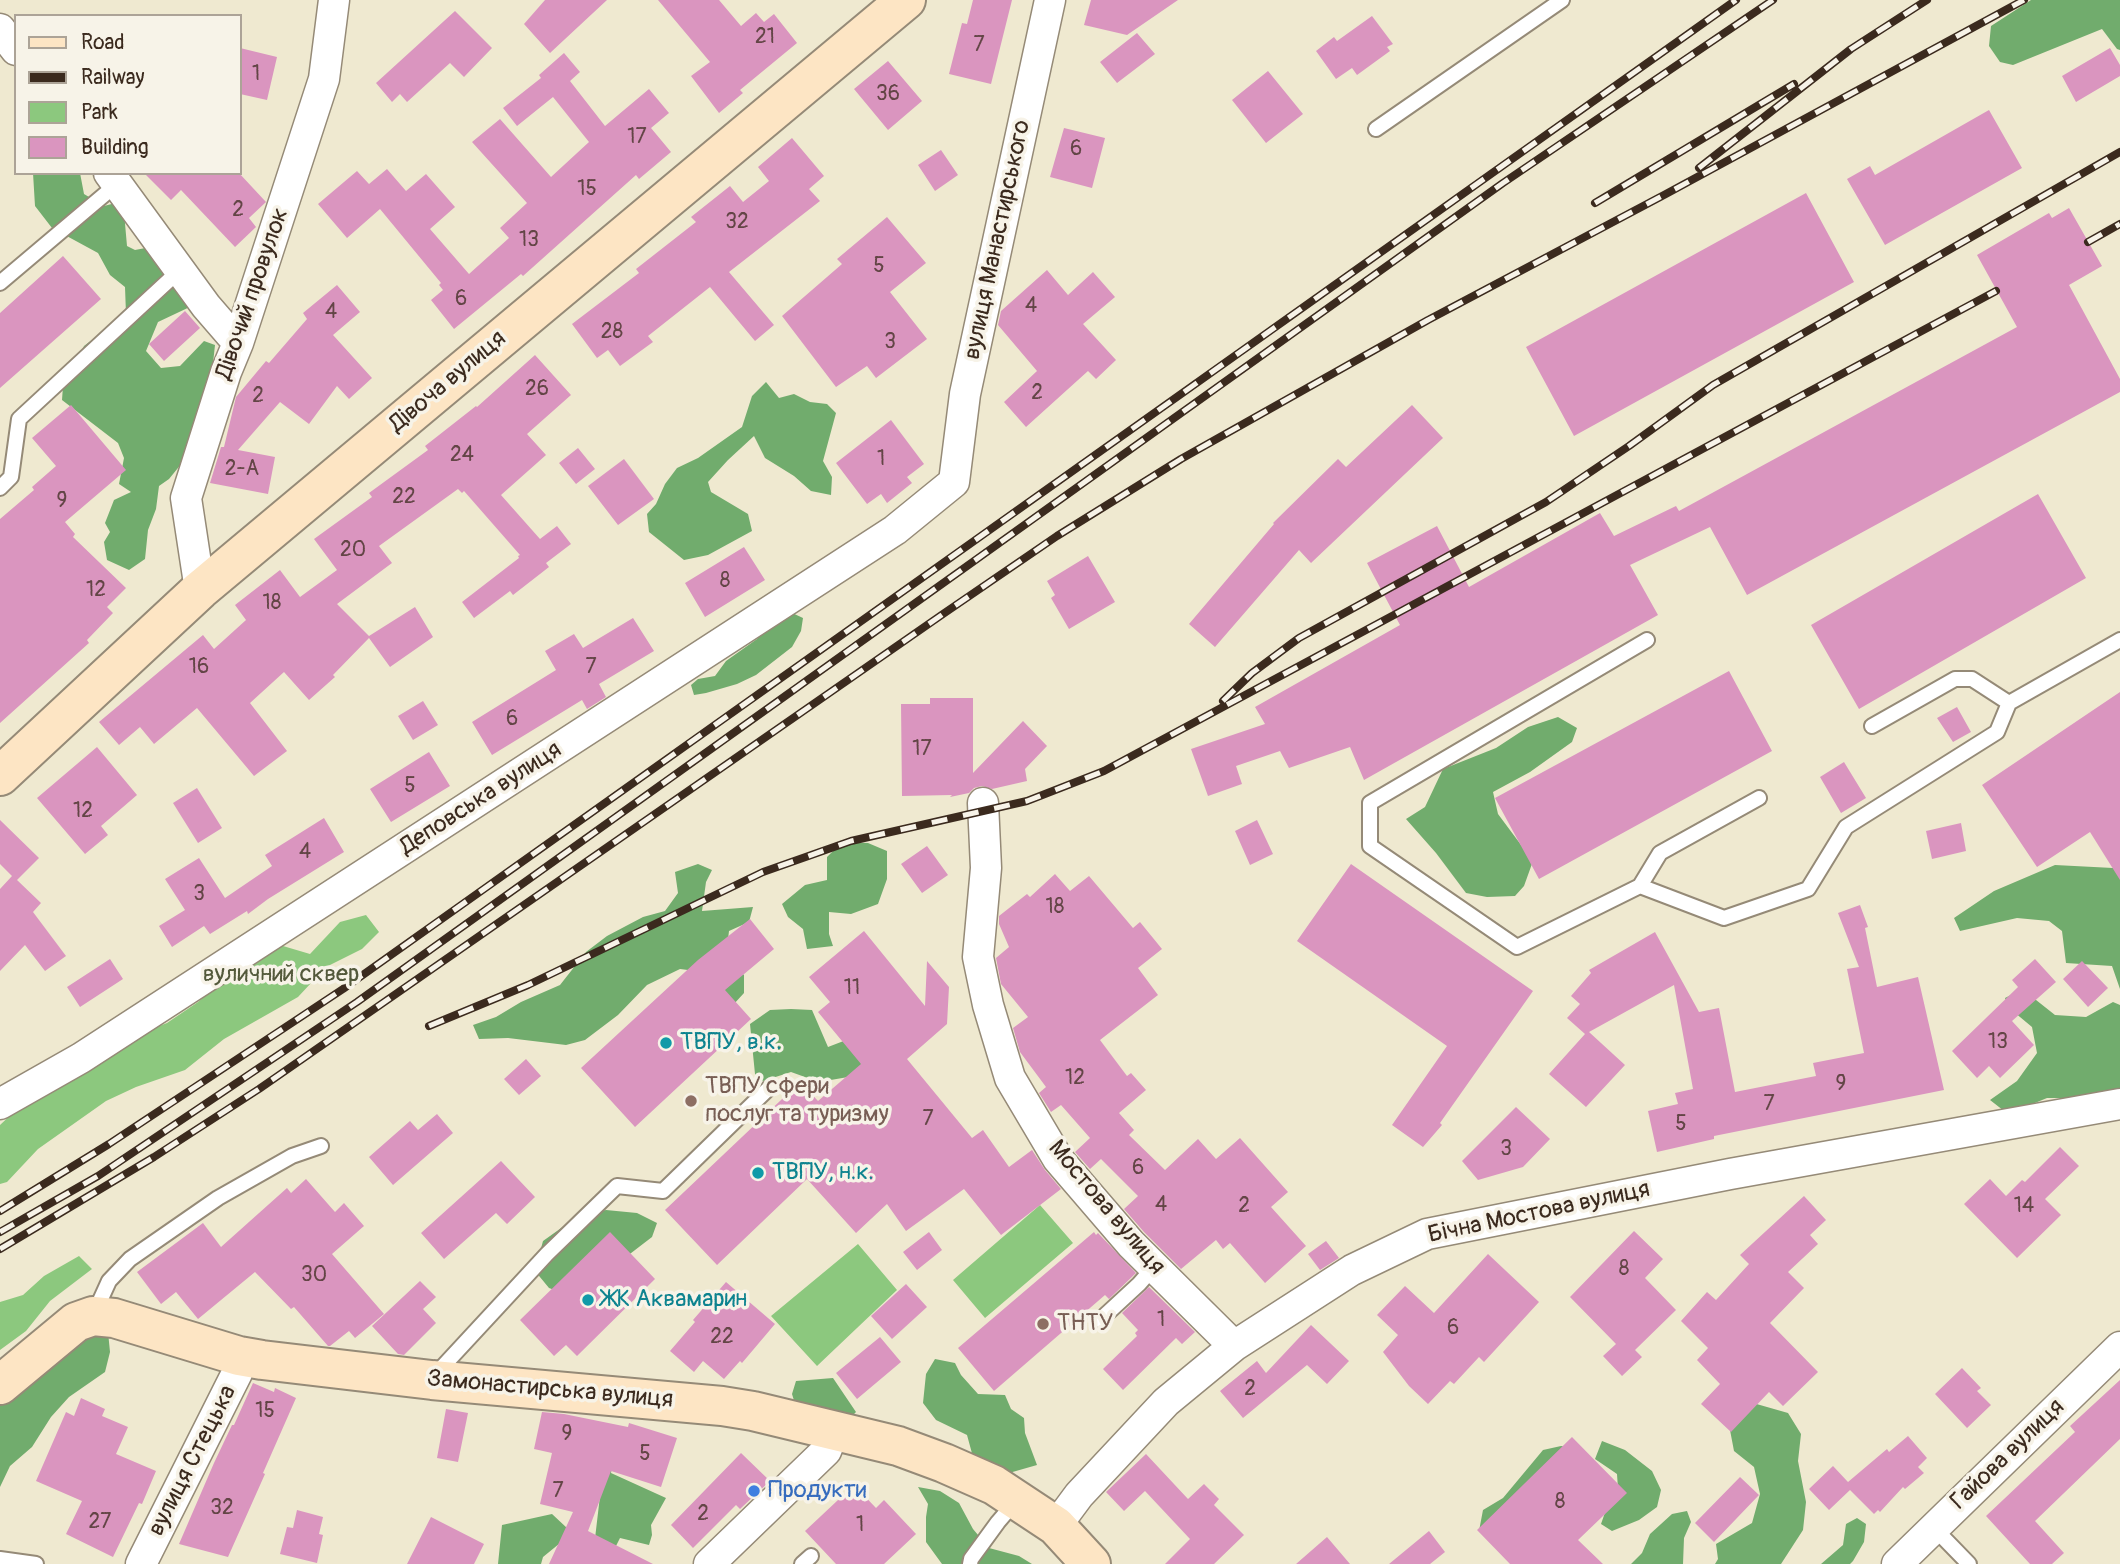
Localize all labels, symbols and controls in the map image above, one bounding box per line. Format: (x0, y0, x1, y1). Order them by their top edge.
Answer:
legend (14, 14, 242, 175)
house number: 21 (755, 25, 775, 51)
text: Road (81, 29, 125, 56)
house number: 7 (973, 33, 985, 59)
house number: 1 (252, 62, 260, 88)
text: Railway (81, 64, 145, 91)
house number: 36 (876, 82, 900, 108)
text: Park (81, 99, 118, 126)
street label: вулиця Манастирського (959, 118, 1037, 362)
house number: 17 (627, 125, 647, 151)
text: Building (81, 134, 148, 161)
house number: 6 (1070, 137, 1082, 163)
house number: 15 (577, 177, 597, 203)
house number: 2 (232, 198, 244, 224)
street label: Дівочий провулок (210, 205, 296, 383)
house number: 32 (725, 210, 749, 236)
house number: 13 (519, 228, 539, 254)
house number: 5 (873, 254, 885, 280)
house number: 6 (455, 287, 467, 313)
house number: 4 (1025, 294, 1037, 320)
house number: 4 (325, 300, 337, 326)
house number: 28 (601, 320, 623, 346)
street label: Дівоча вулиця (384, 325, 512, 439)
house number: 3 (884, 330, 896, 356)
house number: 26 (525, 377, 549, 403)
house number: 2 (1031, 381, 1043, 407)
house number: 2 (252, 384, 264, 410)
house number: 24 (450, 443, 474, 469)
house number: 1 (877, 447, 885, 473)
house number: 2-А (225, 457, 259, 483)
house number: 22 (392, 485, 416, 511)
house number: 9 (57, 489, 67, 515)
house number: 20 (340, 538, 366, 564)
house number: 8 (720, 569, 730, 595)
house number: 12 (86, 578, 106, 604)
house number: 18 (263, 591, 281, 617)
house number: 16 (189, 655, 209, 681)
house number: 7 (585, 655, 597, 681)
house number: 6 (506, 707, 518, 733)
street label: Деповська вулиця (395, 736, 567, 862)
house number: 17 (912, 737, 932, 763)
house number: 5 (404, 774, 416, 800)
house number: 12 (73, 799, 93, 825)
house number: 4 (299, 840, 311, 866)
house number: 3 (193, 882, 205, 908)
house number: 18 (1046, 895, 1064, 921)
park label: вуличний сквер (203, 961, 359, 989)
house number: 11 (844, 976, 860, 1002)
place label: ТВПУ, в.к. (680, 1029, 782, 1057)
house number: 13 (1988, 1030, 2008, 1056)
marker: ТВПУ, в.к. (658, 1035, 674, 1051)
house number: 12 (1065, 1066, 1085, 1092)
house number: 9 (1836, 1072, 1846, 1098)
place label: ТВПУ сфери послуг та туризму (705, 1073, 889, 1129)
house number: 7 (1763, 1092, 1775, 1118)
marker: ТВПУ сфери послуг та туризму (683, 1093, 699, 1109)
house number: 7 (922, 1107, 934, 1133)
house number: 5 (1675, 1112, 1687, 1138)
street label: Мостова вулиця (1041, 1135, 1171, 1281)
house number: 3 (1500, 1137, 1512, 1163)
house number: 6 (1132, 1156, 1144, 1182)
place label: ТВПУ, н.к. (772, 1159, 874, 1187)
marker: ТВПУ, н.к. (750, 1165, 766, 1181)
street label: Бічна Мостова вулиця (1426, 1175, 1652, 1251)
house number: 4 (1155, 1193, 1167, 1219)
house number: 2 (1238, 1194, 1250, 1220)
house number: 14 (2014, 1194, 2034, 1220)
house number: 8 (1619, 1257, 1629, 1283)
house number: 30 (301, 1263, 327, 1289)
place label: ЖК Аквамарин (602, 1286, 747, 1314)
marker: ЖК Аквамарин (580, 1292, 596, 1308)
house number: 1 (1157, 1308, 1165, 1334)
place label: ТНТУ (1057, 1310, 1113, 1338)
marker: ТНТУ (1035, 1316, 1051, 1332)
house number: 6 (1447, 1316, 1459, 1342)
house number: 22 (710, 1325, 734, 1351)
street label: Замонастирська вулиця (426, 1365, 674, 1415)
house number: 2 (1244, 1377, 1256, 1403)
street label: вулиця Стецька (143, 1381, 243, 1541)
street label: Гайова вулиця (1945, 1394, 2071, 1516)
house number: 15 (255, 1399, 275, 1425)
house number: 9 (562, 1422, 572, 1448)
house number: 5 (639, 1442, 651, 1468)
place label: Продукти (768, 1477, 866, 1505)
house number: 7 (552, 1479, 564, 1505)
marker: Продукти (746, 1483, 762, 1499)
house number: 8 (1555, 1490, 1565, 1516)
house number: 32 (210, 1496, 234, 1522)
house number: 2 (697, 1502, 709, 1528)
house number: 27 (89, 1510, 111, 1536)
house number: 1 (856, 1513, 864, 1539)

